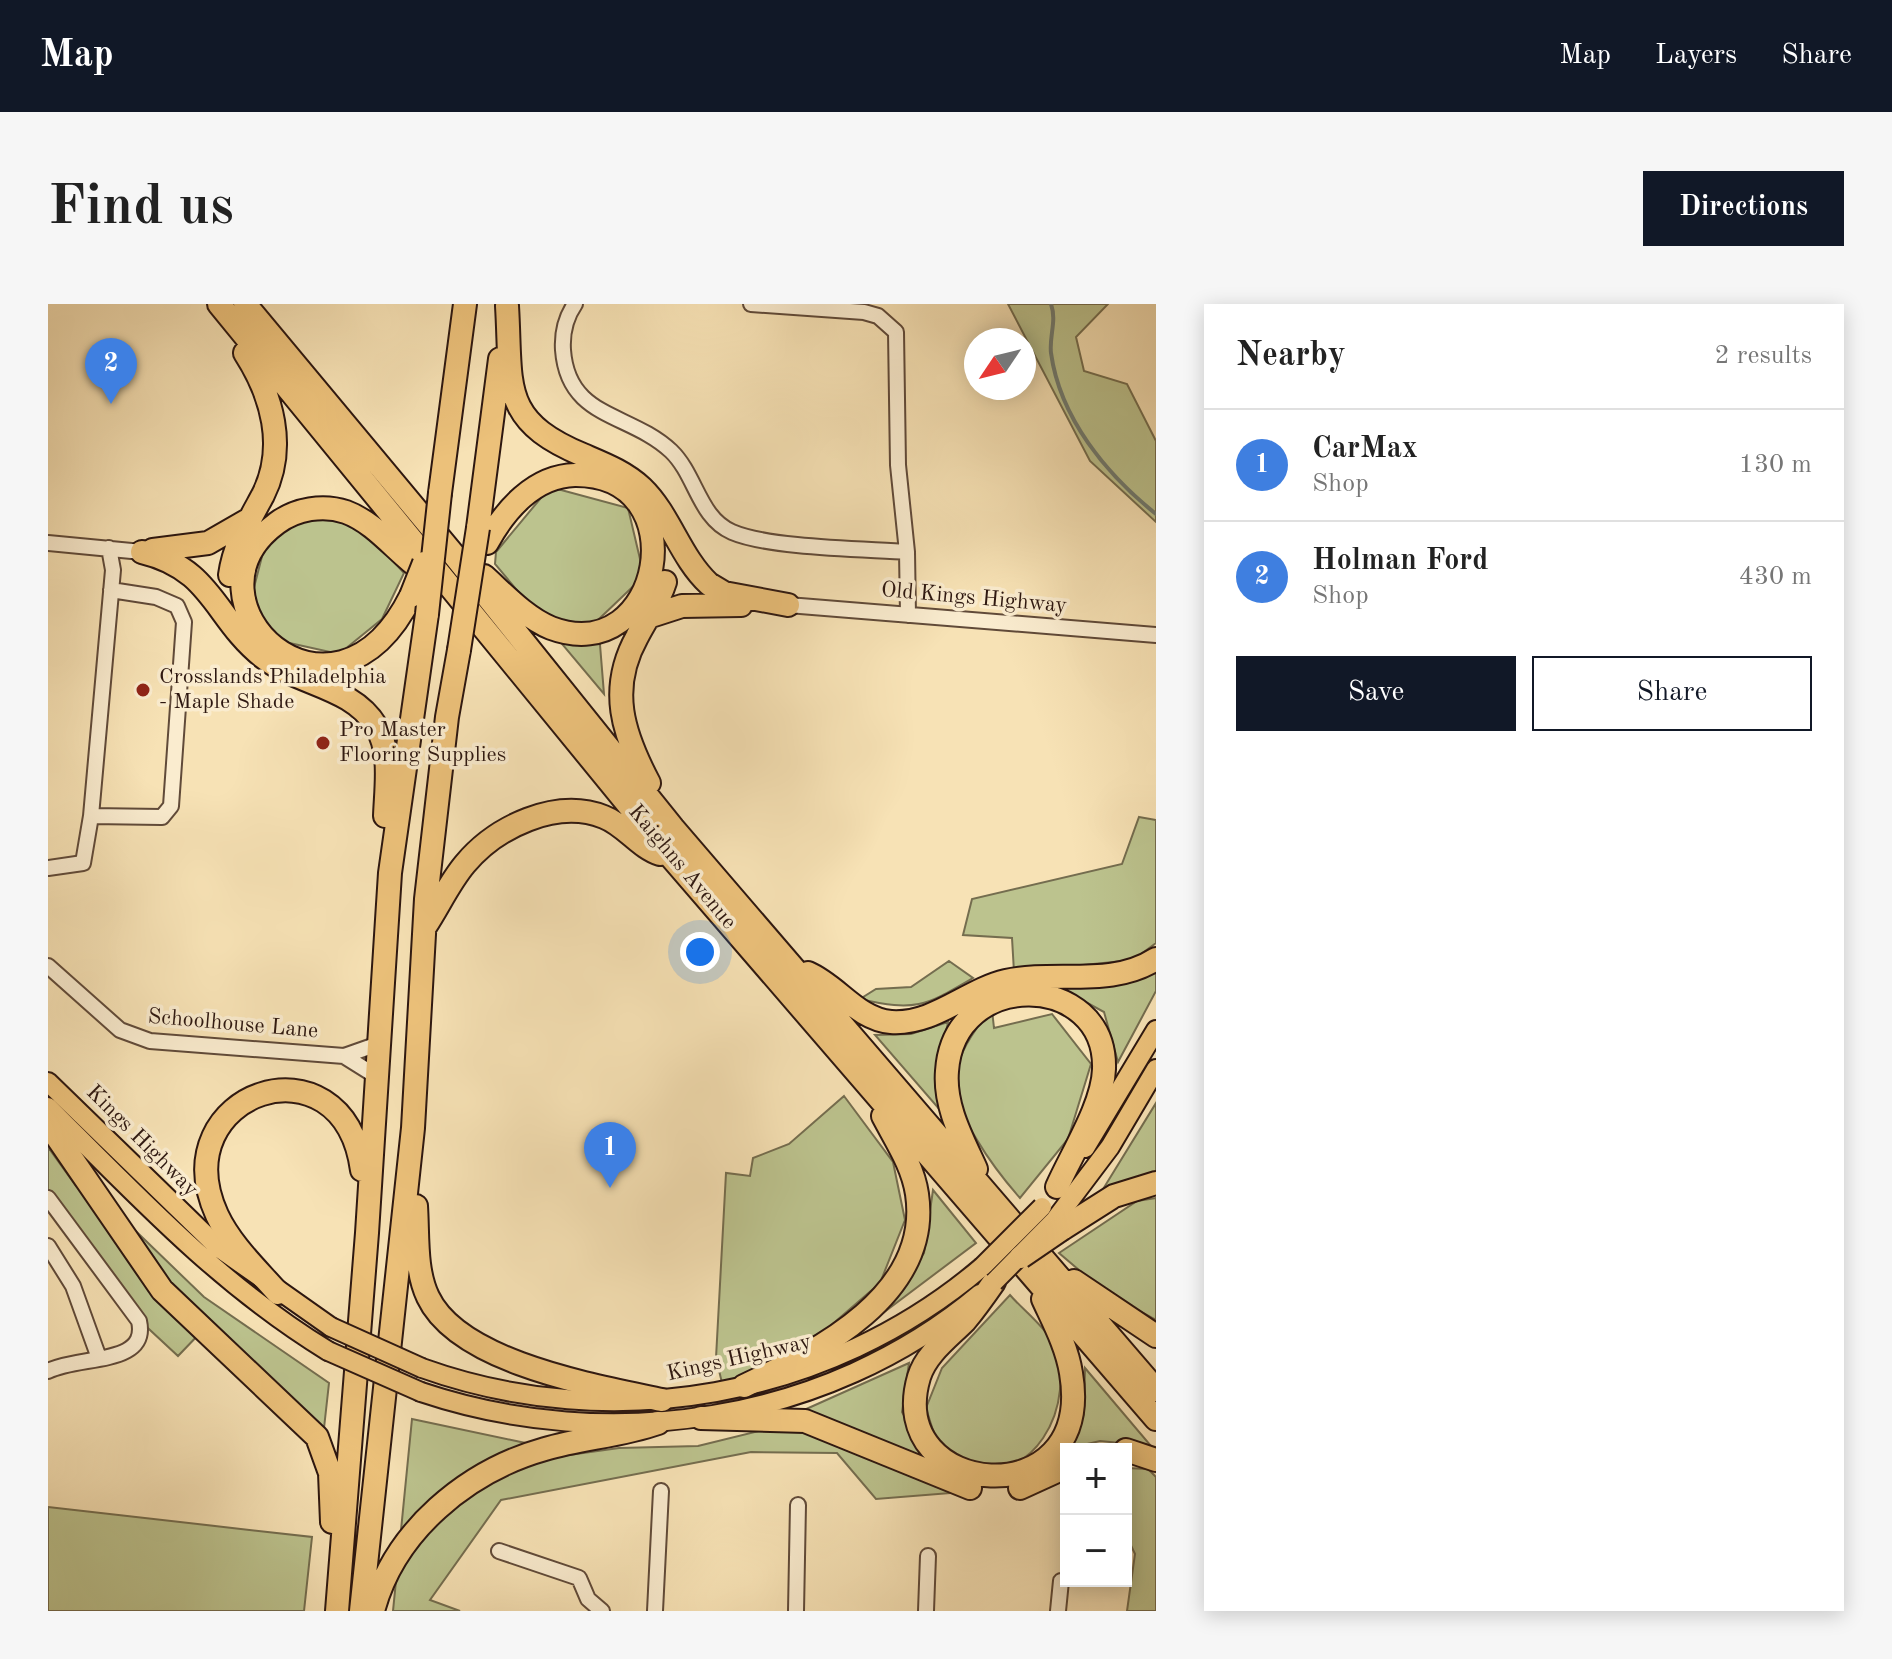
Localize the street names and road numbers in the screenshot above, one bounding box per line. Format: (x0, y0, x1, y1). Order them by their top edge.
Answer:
street label: Old Kings Highway (880, 579, 1068, 617)
street label: Kaighns Avenue (624, 801, 740, 933)
street label: Schoolhouse Lane (147, 1006, 319, 1042)
street label: Kings Highway (82, 1081, 202, 1201)
street label: Kings Highway (665, 1331, 814, 1385)

